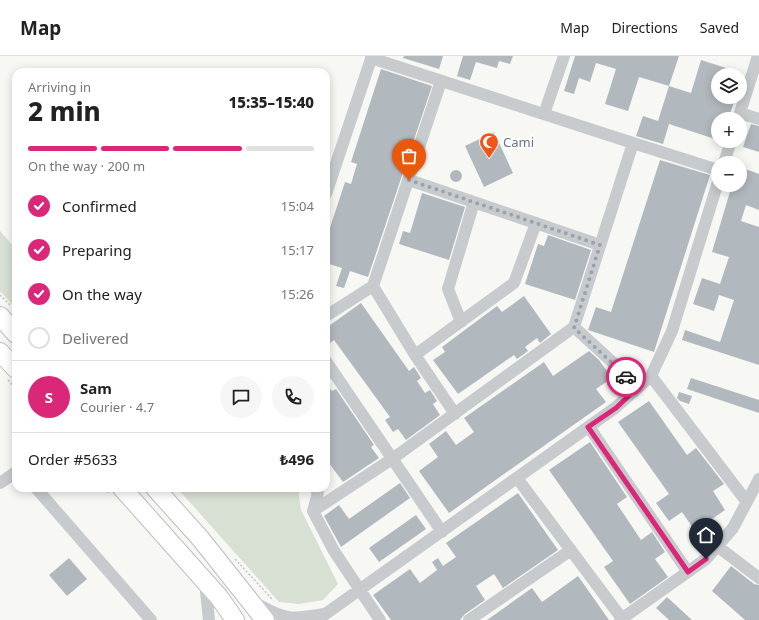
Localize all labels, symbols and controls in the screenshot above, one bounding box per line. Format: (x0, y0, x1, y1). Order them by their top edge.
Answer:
text: Map (20, 15, 61, 41)
text: Map (560, 18, 589, 37)
text: Directions (611, 18, 678, 37)
text: Saved (700, 18, 739, 37)
map controls (711, 68, 747, 192)
button: layers (711, 68, 747, 104)
text: Arriving in (28, 78, 91, 96)
text: 15:35–15:40 (229, 92, 314, 112)
text: 2 min (28, 93, 101, 129)
button: + (711, 112, 747, 148)
mosque icon: Cami (478, 131, 500, 159)
place label: Cami (503, 133, 534, 151)
pin (392, 139, 426, 180)
icon: bag (398, 145, 420, 167)
button: − (711, 156, 747, 192)
text: On the way · 200 m (28, 157, 145, 175)
icon: check (28, 195, 50, 217)
text: Confirmed (62, 196, 137, 216)
text: 15:04 (281, 197, 314, 215)
icon: check (28, 239, 50, 261)
text: Preparing (62, 240, 132, 260)
text: 15:17 (281, 241, 314, 259)
icon: check (28, 283, 50, 305)
text: On the way (62, 284, 142, 304)
text: 15:26 (281, 285, 314, 303)
text: Delivered (62, 328, 129, 348)
courier (606, 357, 646, 397)
icon: car (615, 366, 637, 388)
button: chat (220, 376, 262, 418)
button: phone (272, 376, 314, 418)
text: Sam (80, 378, 112, 398)
text: S (45, 387, 53, 407)
text: Courier · 4.7 (80, 398, 154, 416)
text: Order #5633 (28, 449, 117, 469)
text: ₺496 (280, 449, 314, 469)
pin (689, 518, 723, 559)
icon: home (695, 524, 717, 546)

